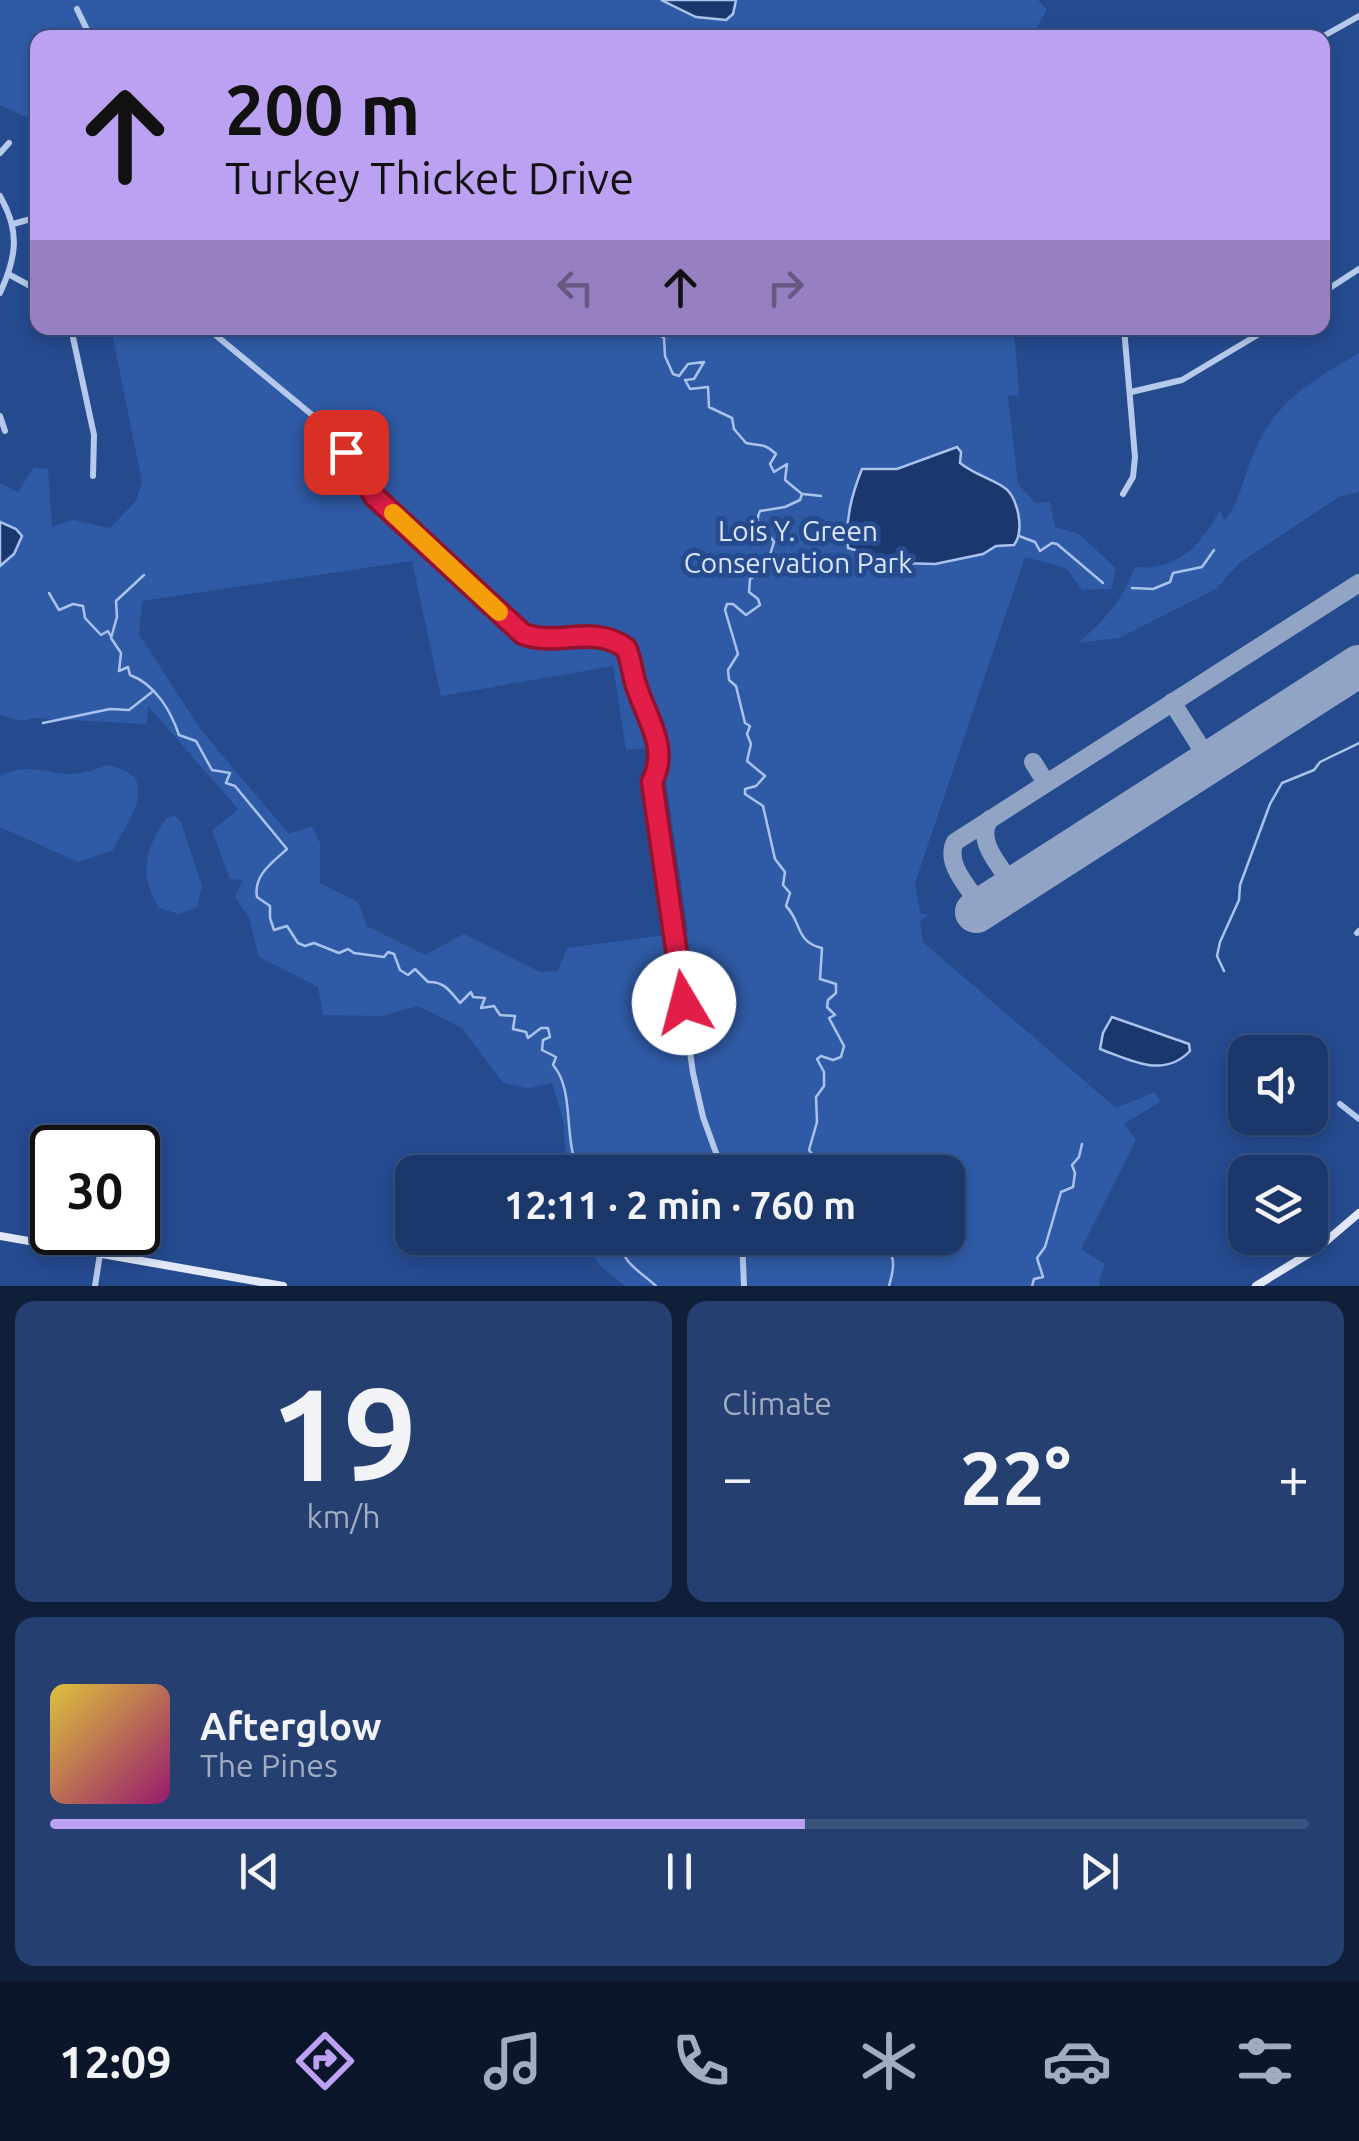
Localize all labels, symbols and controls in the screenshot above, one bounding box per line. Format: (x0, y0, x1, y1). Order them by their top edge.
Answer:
icon: ahead (60, 70, 190, 200)
text: 200 m (225, 70, 420, 148)
text: Turkey Thicket Drive (225, 152, 634, 203)
icon: left (548, 260, 603, 315)
icon: ahead (653, 260, 708, 315)
icon: right (758, 260, 813, 315)
pin (304, 410, 389, 495)
icon: arrive (319, 425, 374, 480)
park label: Lois Y. Green Conservation Park (684, 515, 912, 578)
position arrow (632, 951, 736, 1055)
map controls (1228, 1035, 1328, 1255)
button: sound (1228, 1035, 1328, 1135)
speed limit sign: 30 (30, 1125, 160, 1255)
button: layers (1228, 1155, 1328, 1255)
text: 12:11 · 2 min · 760 m (504, 1184, 856, 1226)
text: 19 (270, 1360, 417, 1506)
text: Climate (722, 1385, 832, 1421)
text: 22° (960, 1435, 1071, 1519)
text: − (722, 1446, 753, 1507)
text: + (1278, 1446, 1309, 1507)
text: km/h (307, 1498, 380, 1534)
text: Afterglow (200, 1705, 382, 1747)
text: The Pines (200, 1747, 338, 1783)
icon: previous (232, 1844, 287, 1899)
icon: pause (652, 1844, 707, 1899)
icon: next (1072, 1844, 1127, 1899)
icon: directions (290, 2026, 360, 2096)
icon: music (478, 2026, 548, 2096)
icon: phone (666, 2026, 736, 2096)
icon: climate (854, 2026, 924, 2096)
icon: car (1042, 2026, 1112, 2096)
icon: filters (1230, 2026, 1300, 2096)
text: 12:09 (59, 2036, 172, 2087)

